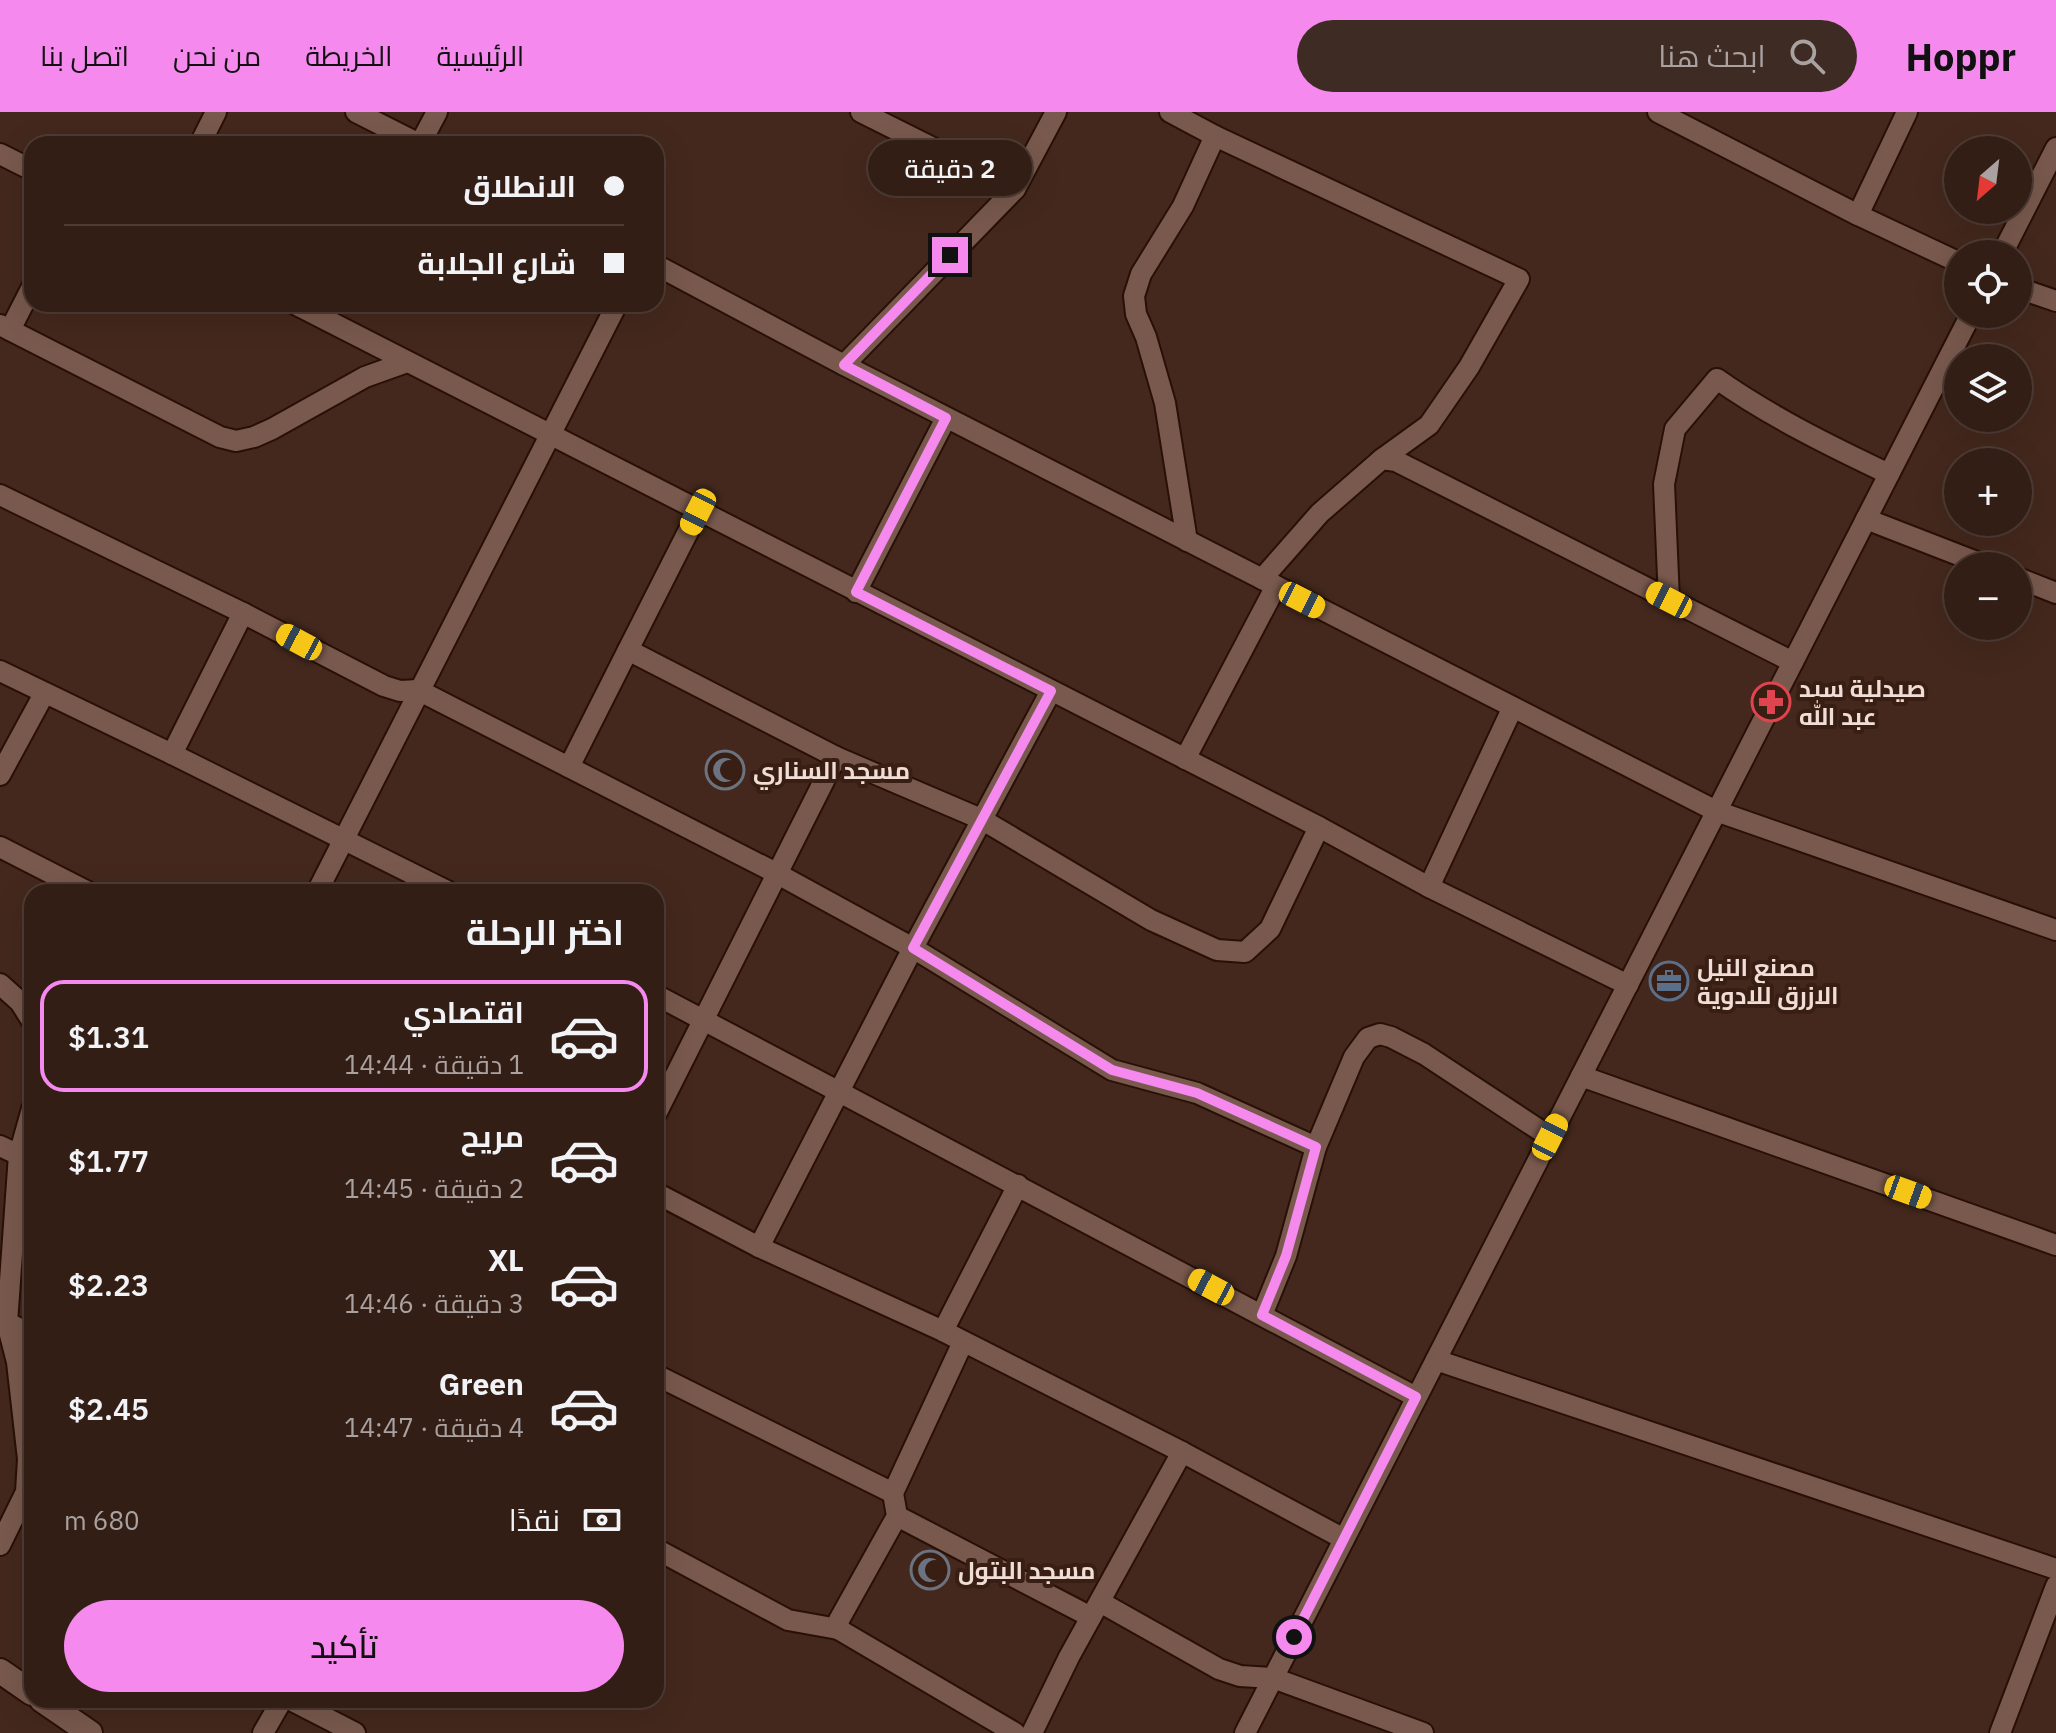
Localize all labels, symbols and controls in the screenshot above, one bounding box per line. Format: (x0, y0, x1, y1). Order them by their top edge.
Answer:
search box (1297, 20, 1857, 92)
text: Hoppr (1905, 32, 2016, 81)
icon: search (1785, 34, 1829, 78)
text: ابحث هنا (1658, 36, 1765, 75)
text: اتصل بنا (40, 37, 129, 74)
text: من نحن (173, 37, 261, 74)
text: الخريطة (305, 37, 393, 74)
text: الرئيسية (437, 37, 524, 74)
north arrow (1944, 136, 2032, 224)
map controls (1944, 136, 2032, 640)
callout: 2 دقيقة (868, 139, 1032, 195)
text: 2 دقيقة (905, 151, 995, 185)
text: الانطلاق (463, 166, 576, 205)
route end (932, 237, 968, 273)
button: locate (1944, 240, 2032, 328)
text: شارع الجلابة (417, 243, 576, 282)
button: layers (1944, 344, 2032, 432)
button: + (1944, 448, 2032, 536)
car (676, 485, 720, 539)
button: − (1944, 552, 2032, 640)
car (1275, 578, 1329, 622)
car (1642, 578, 1696, 622)
car (272, 620, 326, 664)
place label: صيدلية سيد عبد الله (1799, 672, 1926, 732)
pharmacy icon: صيدلية سيد عبد الله (1750, 681, 1792, 723)
mosque icon: مسجد السناري (704, 749, 746, 791)
place label: مسجد السناري (753, 754, 910, 790)
text: اختر الرحلة (466, 908, 624, 955)
place label: مصنع النيل الازرق للادوية (1697, 951, 1839, 1011)
office icon: مصنع النيل الازرق للادوية (1648, 960, 1690, 1002)
text: اقتصادي (403, 992, 524, 1031)
icon: car (548, 1000, 620, 1072)
text: $1.31 (68, 1017, 149, 1056)
text: 1 دقيقة · 14:44 (344, 1047, 524, 1081)
car (1528, 1110, 1572, 1164)
text: مريح (461, 1116, 524, 1155)
icon: car (548, 1124, 620, 1196)
text: $1.77 (68, 1141, 149, 1180)
text: 2 دقيقة · 14:45 (344, 1171, 524, 1205)
car (1881, 1173, 1935, 1211)
text: XL (488, 1240, 524, 1279)
icon: car (548, 1248, 620, 1320)
text: $2.23 (68, 1265, 149, 1304)
car (1184, 1265, 1238, 1309)
text: 3 دقيقة · 14:46 (344, 1286, 524, 1320)
text: Green (439, 1364, 524, 1403)
icon: car (548, 1372, 620, 1444)
text: $2.45 (68, 1389, 149, 1428)
text: 4 دقيقة · 14:47 (344, 1410, 524, 1444)
icon: cash (580, 1498, 624, 1542)
text: نقدًا (509, 1500, 560, 1539)
text: 680 m (64, 1503, 140, 1537)
mosque icon: مسجد البتول (909, 1549, 951, 1591)
place label: مسجد البتول (958, 1554, 1095, 1586)
button: تأكيد (64, 1600, 624, 1692)
route start (1276, 1619, 1312, 1655)

